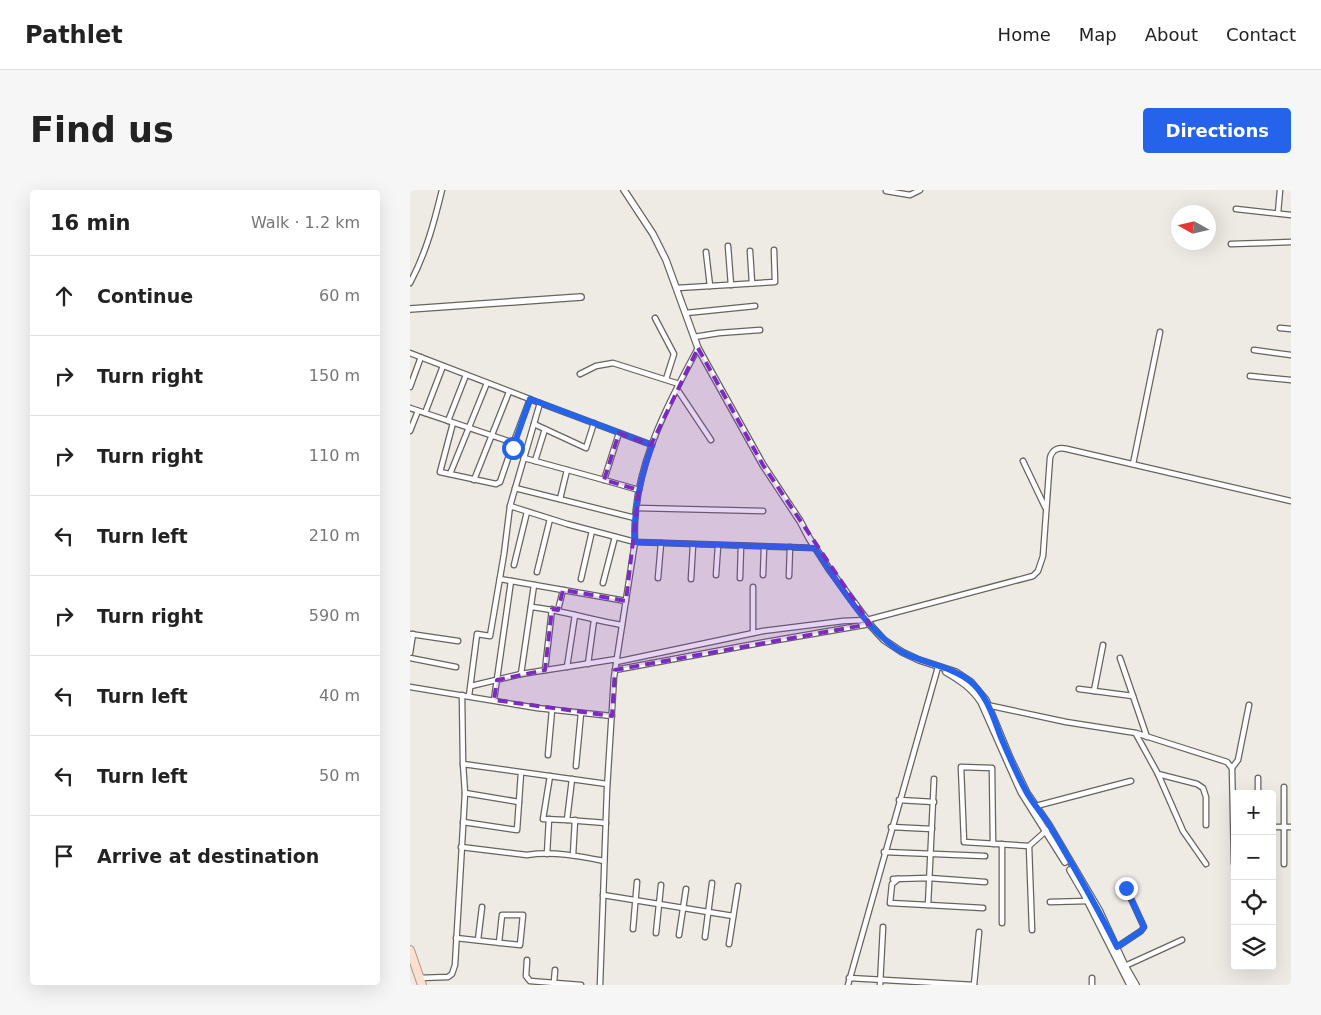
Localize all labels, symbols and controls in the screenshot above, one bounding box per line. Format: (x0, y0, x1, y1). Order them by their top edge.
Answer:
text: Pathlet (25, 21, 123, 49)
text: Home (998, 24, 1051, 45)
text: Map (1079, 24, 1117, 45)
text: About (1145, 24, 1198, 45)
text: Contact (1226, 24, 1296, 45)
button: Directions (1143, 108, 1291, 153)
text: Find us (30, 110, 174, 150)
north arrow (1171, 205, 1216, 250)
text: 16 min (50, 211, 131, 235)
text: Walk · 1.2 km (251, 213, 360, 232)
icon: ahead (50, 282, 78, 310)
text: Continue (97, 285, 193, 307)
text: 60 m (319, 286, 360, 305)
icon: right (50, 362, 78, 390)
text: Turn right (97, 365, 203, 387)
text: 150 m (309, 366, 360, 385)
route start (502, 437, 525, 460)
icon: right (50, 442, 78, 470)
text: Turn right (97, 445, 203, 467)
text: 110 m (309, 446, 360, 465)
icon: left (50, 522, 78, 550)
text: Turn left (97, 525, 188, 547)
text: 210 m (309, 526, 360, 545)
icon: right (50, 602, 78, 630)
text: Turn right (97, 605, 203, 627)
text: 590 m (309, 606, 360, 625)
icon: left (50, 682, 78, 710)
text: Turn left (97, 685, 188, 707)
text: 40 m (319, 686, 360, 705)
icon: left (50, 762, 78, 790)
text: Turn left (97, 765, 188, 787)
text: 50 m (319, 766, 360, 785)
map controls (1231, 790, 1276, 970)
button: + (1231, 790, 1276, 835)
button: − (1231, 835, 1276, 880)
icon: arrive (50, 842, 78, 870)
text: Arrive at destination (97, 845, 319, 867)
route end (1115, 877, 1138, 900)
button: locate (1231, 880, 1276, 925)
button: layers (1231, 925, 1276, 970)

